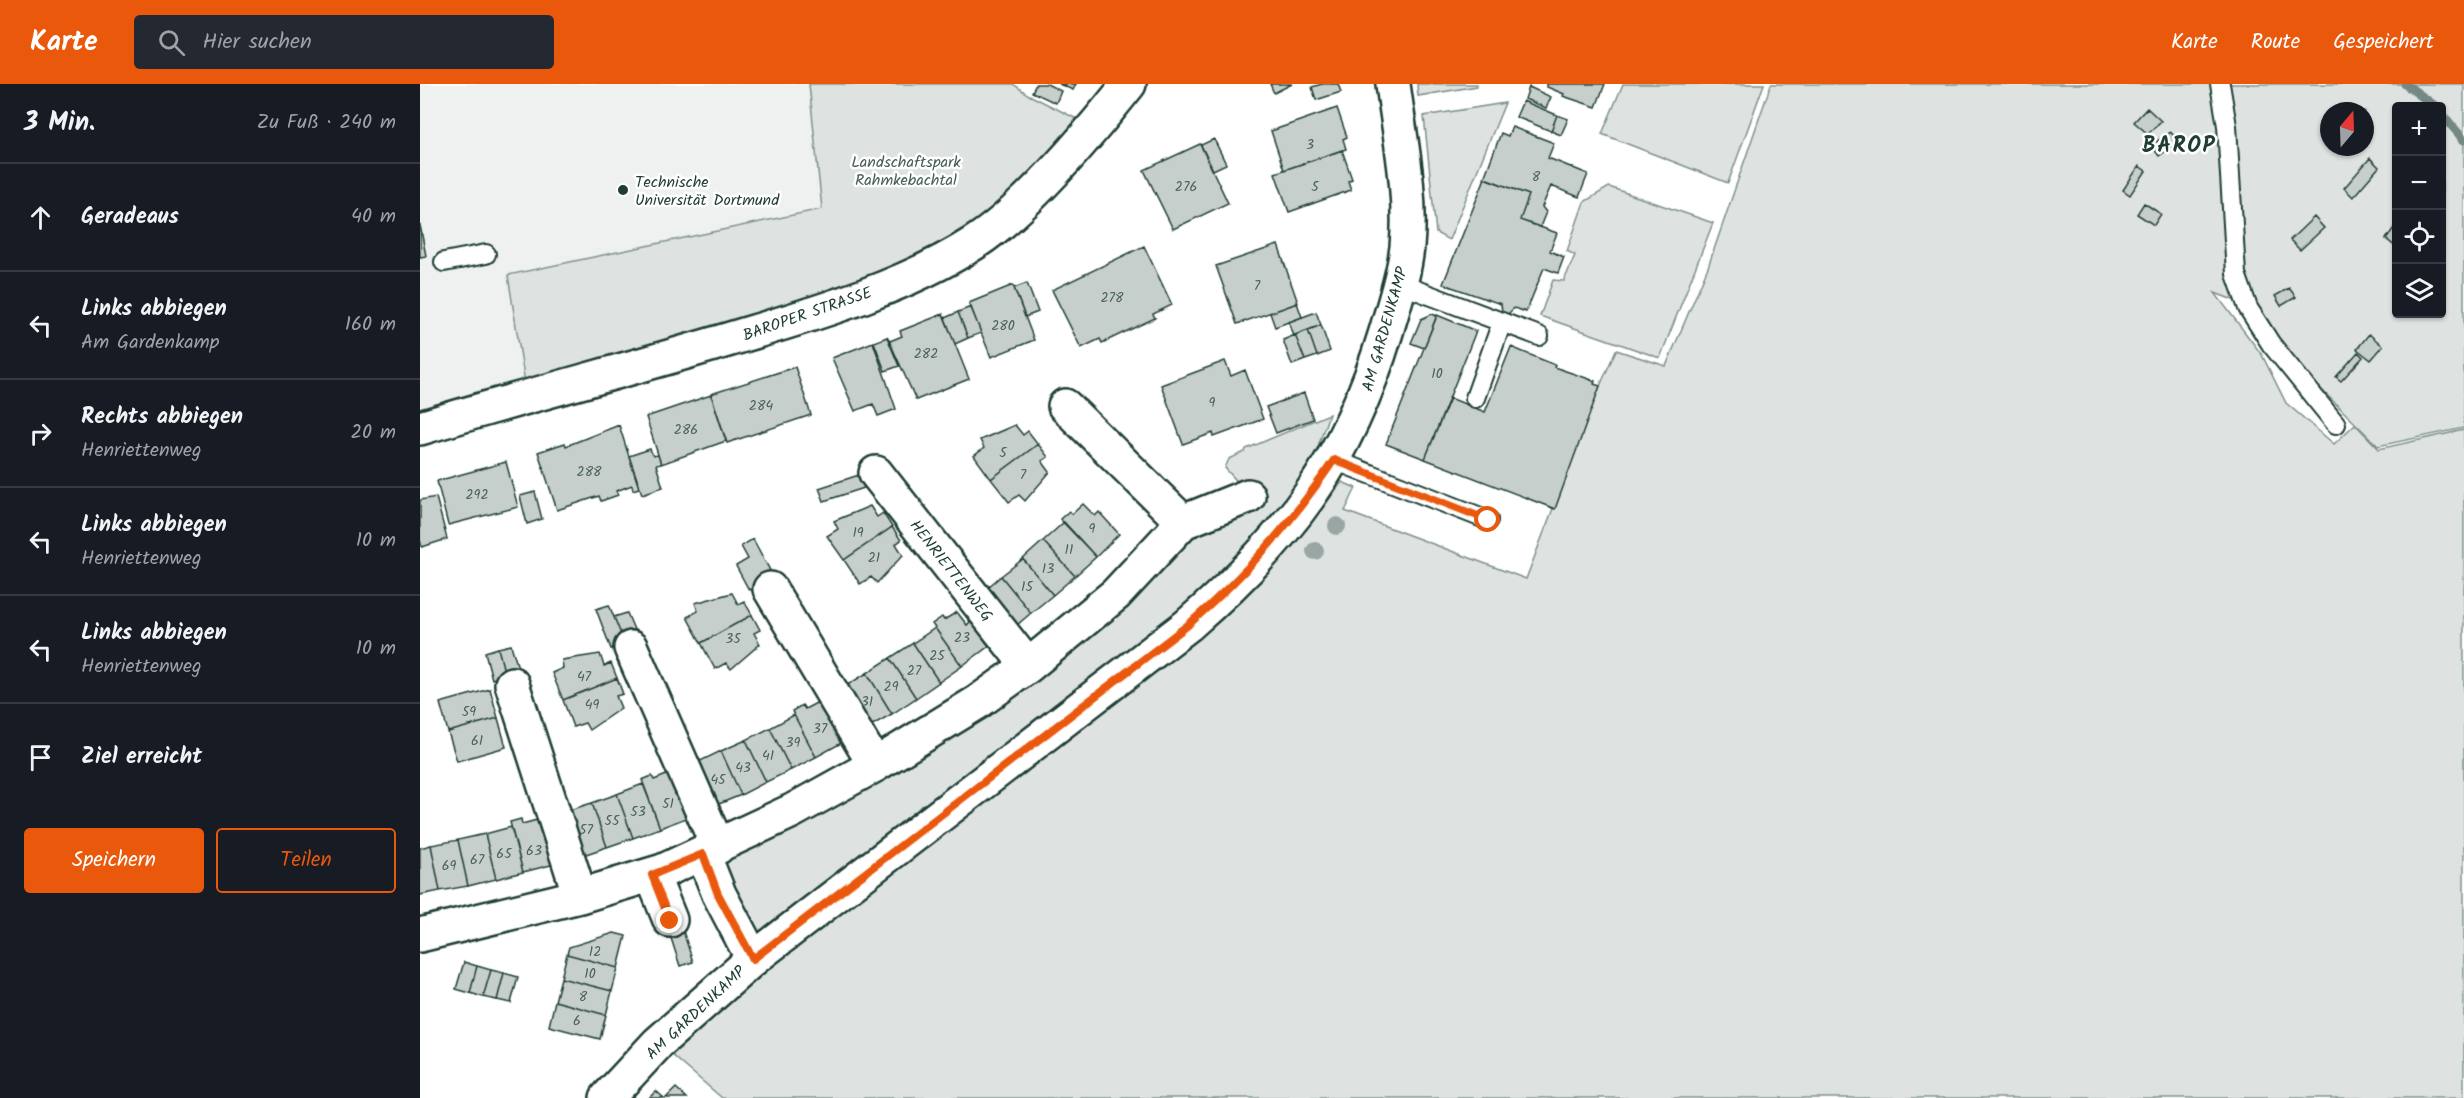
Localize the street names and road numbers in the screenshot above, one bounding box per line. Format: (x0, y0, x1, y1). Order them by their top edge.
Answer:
street label: AM GARDENKAMP (1356, 264, 1415, 395)
street label: BAROPER STRASSE (739, 280, 876, 348)
street label: HENRIETTENWEG (903, 515, 999, 627)
street label: AM GARDENKAMP (640, 960, 752, 1066)

